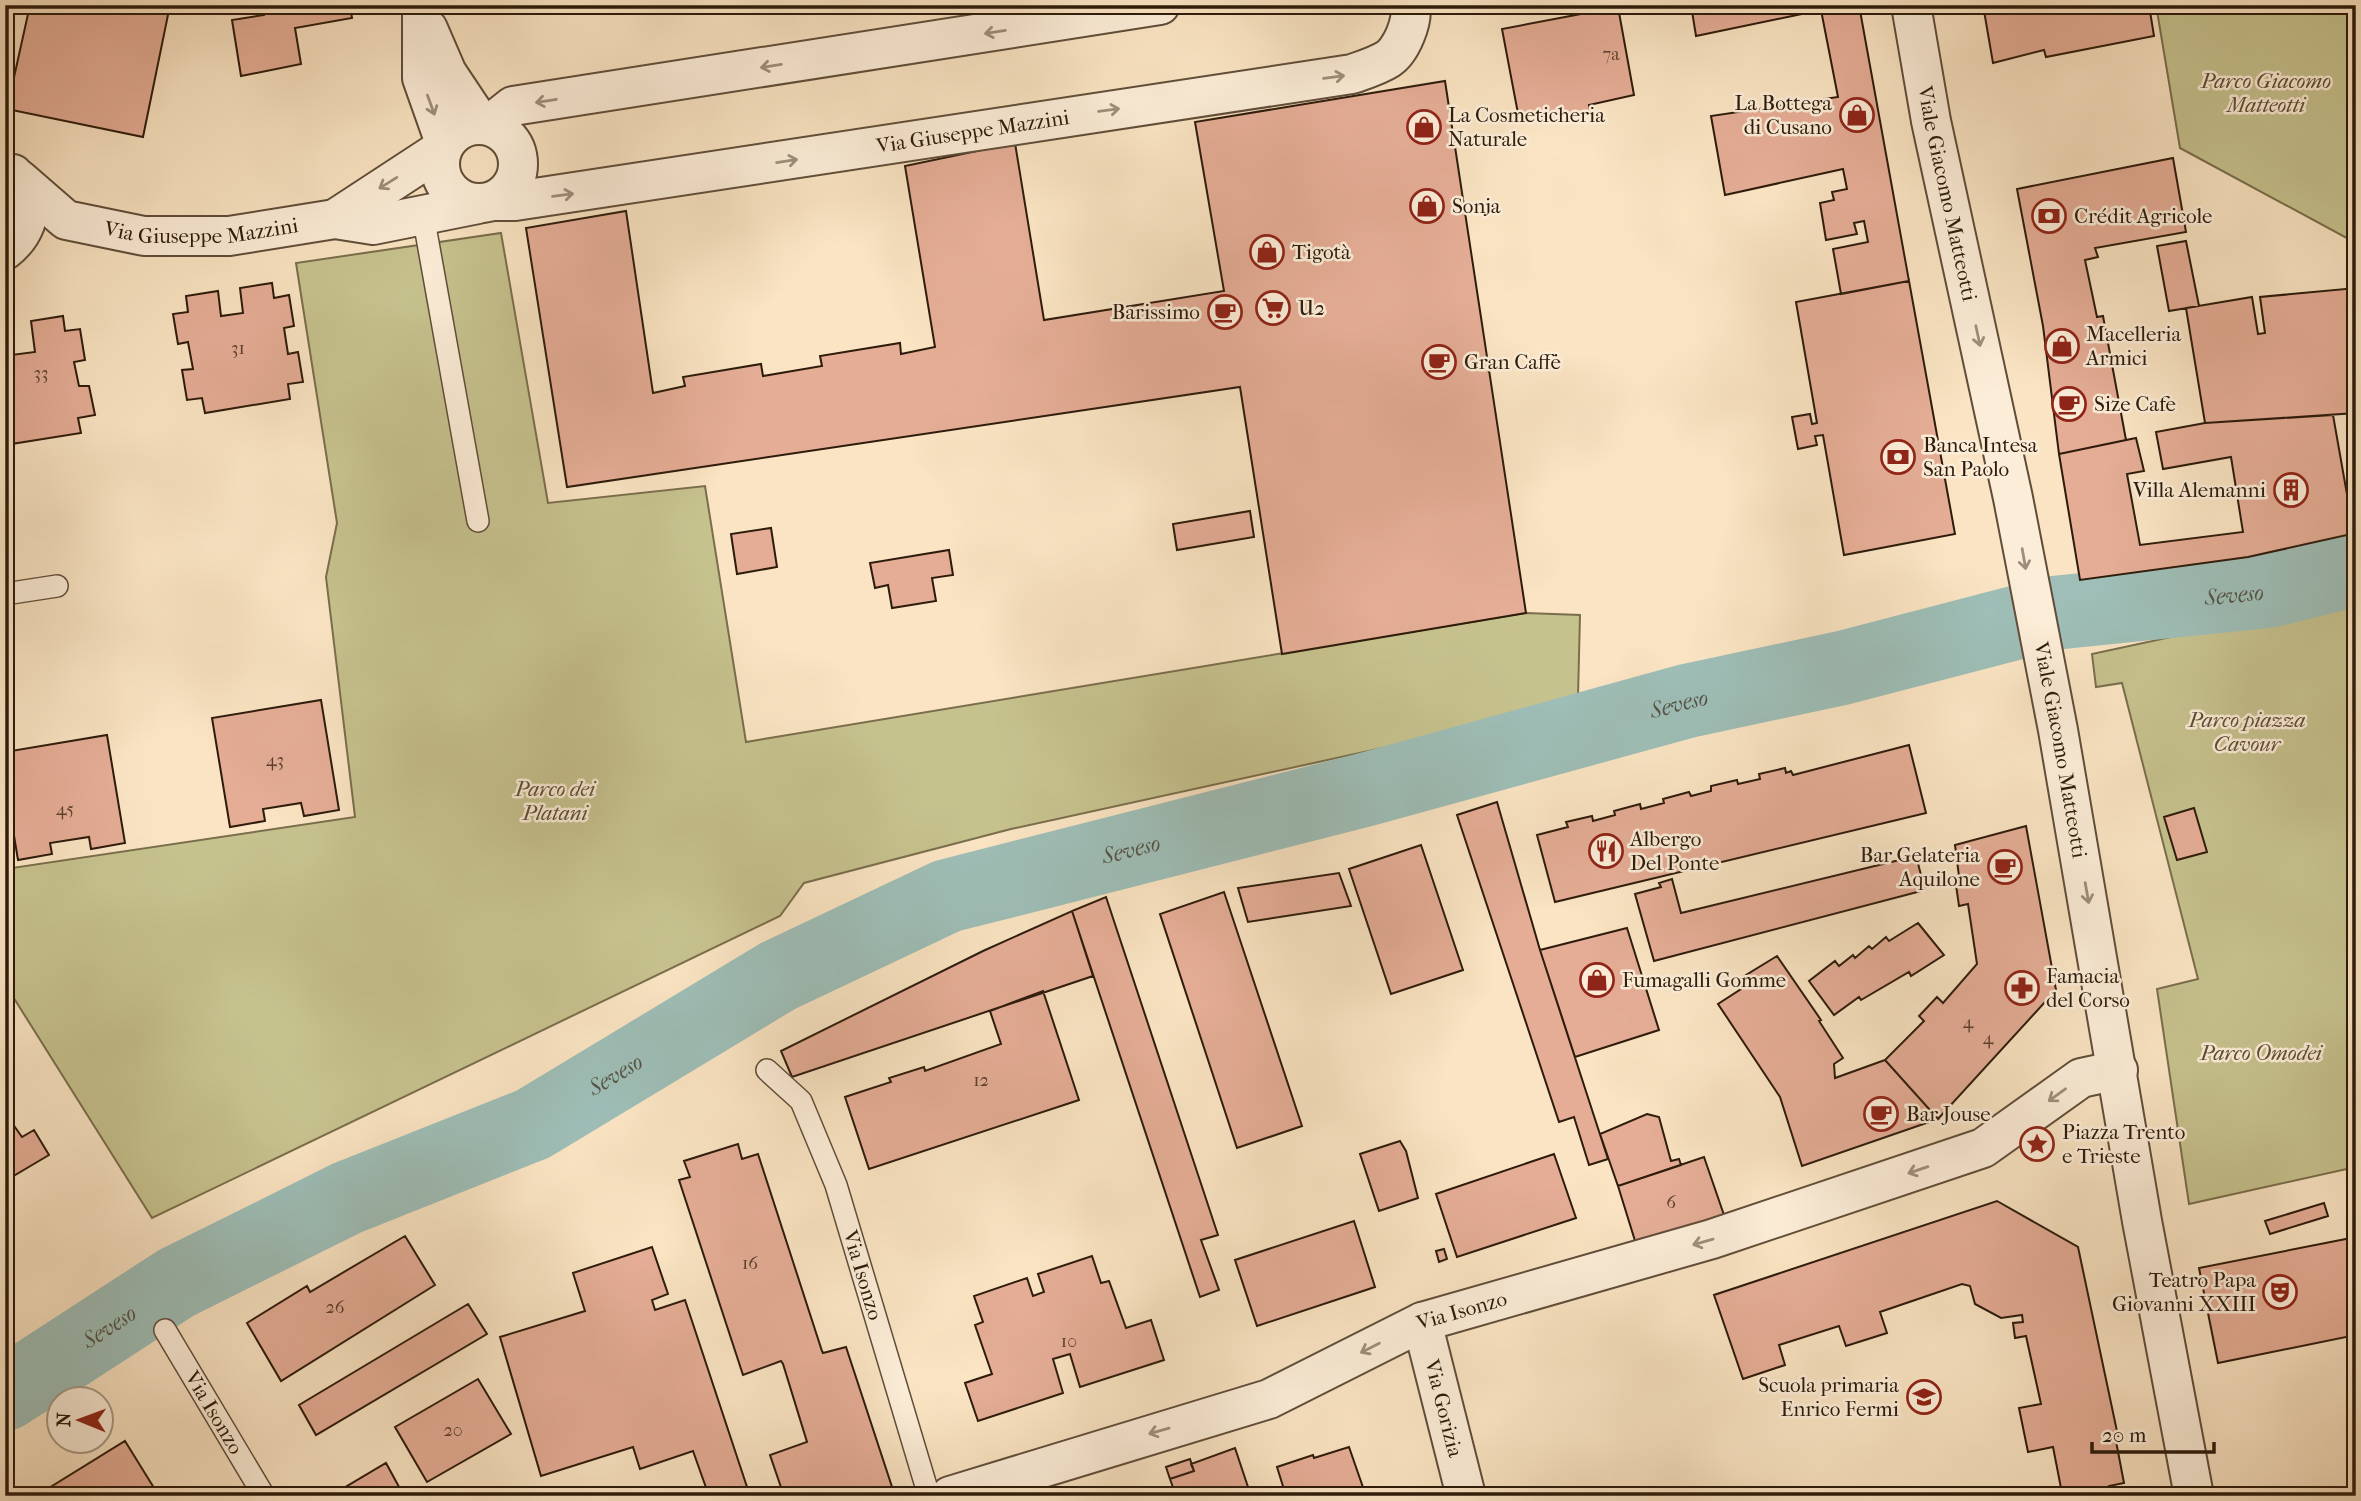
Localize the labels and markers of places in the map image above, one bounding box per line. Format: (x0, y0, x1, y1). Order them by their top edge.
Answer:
place label: La Bottega di Cusano (1735, 91, 1832, 139)
shop icon: La Bottega di Cusano (1838, 96, 1876, 134)
place label: La Cosmeticheria Naturale (1448, 103, 1605, 151)
shop icon: La Cosmeticheria Naturale (1405, 108, 1443, 146)
shop icon: Sonja (1408, 187, 1446, 225)
place label: Sonja (1452, 194, 1501, 218)
bank icon: Crédit Agricole (2030, 197, 2068, 235)
place label: Crédit Agricole (2074, 204, 2213, 228)
shop icon: Tigotà (1248, 233, 1286, 271)
place label: Tigotà (1292, 240, 1351, 264)
supermarket icon: U2 (1254, 289, 1292, 327)
cafe icon: Barissimo (1206, 293, 1244, 331)
place label: U2 (1298, 296, 1325, 320)
place label: Barissimo (1112, 300, 1200, 324)
place label: Macelleria Armici (2085, 322, 2181, 370)
shop icon: Macelleria Armici (2043, 327, 2081, 365)
cafe icon: Gran Caffė (1420, 343, 1458, 381)
place label: Gran Caffė (1464, 350, 1561, 374)
cafe icon: Size Cafe (2050, 385, 2088, 423)
place label: Size Cafe (2094, 392, 2176, 416)
place label: Banca Intesa San Paolo (1923, 433, 2038, 481)
bank icon: Banca Intesa San Paolo (1879, 438, 1917, 476)
building icon: Villa Alemanni (2272, 471, 2310, 509)
place label: Villa Alemanni (2132, 478, 2266, 502)
place label: Albergo Del Ponte (1629, 827, 1719, 875)
restaurant icon: Albergo Del Ponte (1587, 832, 1625, 870)
place label: Bar Gelateria Aquilone (1860, 843, 1980, 891)
cafe icon: Bar Gelateria Aquilone (1986, 848, 2024, 886)
shop icon: Fumagalli Gomme (1578, 961, 1616, 999)
place label: Famacia del Corso (2046, 964, 2130, 1012)
place label: Fumagalli Gomme (1622, 968, 1786, 992)
pharmacy icon: Famacia del Corso (2003, 969, 2041, 1007)
cafe icon: Bar Jouse (1862, 1095, 1900, 1133)
place label: Bar Jouse (1906, 1102, 1991, 1126)
place label: Piazza Trento e Trieste (2062, 1120, 2185, 1168)
place icon: Piazza Trento e Trieste (2018, 1125, 2056, 1163)
place label: Teatro Papa Giovanni XXIII (2112, 1268, 2256, 1316)
theatre icon: Teatro Papa Giovanni XXIII (2261, 1273, 2299, 1311)
place label: Scuola primaria Enrico Fermi (1758, 1373, 1899, 1421)
school or university icon: Scuola primaria Enrico Fermi (1905, 1378, 1943, 1416)

